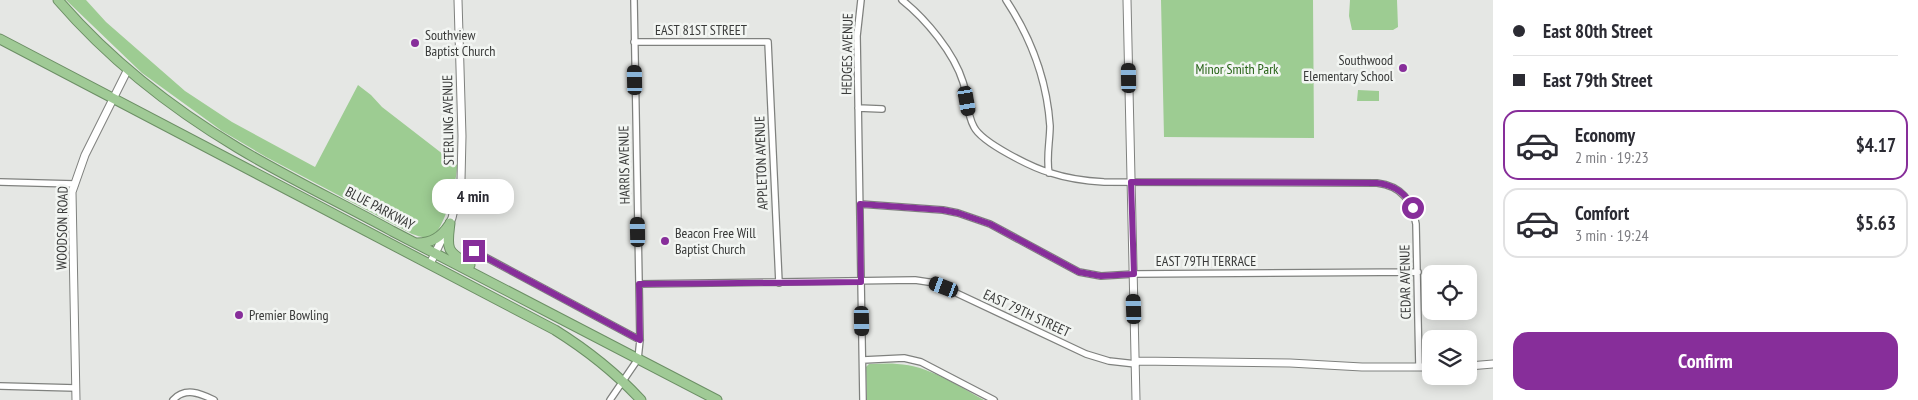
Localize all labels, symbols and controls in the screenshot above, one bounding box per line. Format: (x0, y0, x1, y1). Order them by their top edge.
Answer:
street label: HEDGES AVENUE (837, 13, 857, 95)
text: East 80th Street (1543, 19, 1652, 43)
street label: EAST 81ST STREET (655, 21, 748, 39)
place label: Southview Baptist Church (425, 26, 495, 60)
marker: Southview Baptist Church (409, 37, 421, 49)
place label: Southwood Elementary School (1303, 51, 1394, 85)
park label: Minor Smith Park (1196, 60, 1279, 78)
marker: Southwood Elementary School (1397, 62, 1409, 74)
car (1121, 63, 1136, 93)
car (627, 65, 642, 95)
text: East 79th Street (1543, 68, 1652, 92)
street label: STERLING AVENUE (438, 75, 458, 165)
car (957, 85, 976, 117)
street label: APPLETON AVENUE (750, 116, 772, 210)
icon: car (1515, 123, 1560, 168)
text: Economy (1575, 123, 1635, 147)
street label: HARRIS AVENUE (614, 125, 634, 205)
text: $4.17 (1856, 133, 1896, 157)
text: 2 min · 19:23 (1575, 147, 1649, 167)
callout: 4 min (433, 178, 515, 214)
street label: BLUE PARKWAY (342, 182, 418, 234)
street label: WOODSON ROAD (52, 186, 72, 270)
text: 4 min (457, 186, 489, 206)
route start (1402, 197, 1424, 219)
icon: car (1515, 201, 1560, 246)
text: Comfort (1575, 201, 1629, 225)
text: $5.63 (1856, 211, 1896, 235)
car (630, 217, 645, 247)
place label: Beacon Free Will Baptist Church (675, 224, 756, 258)
text: 3 min · 19:24 (1575, 225, 1649, 245)
marker: Beacon Free Will Baptist Church (659, 235, 671, 247)
route end (463, 240, 485, 262)
street label: CEDAR AVENUE (1395, 244, 1415, 320)
street label: EAST 79TH TERRACE (1156, 252, 1256, 270)
map controls (1422, 265, 1477, 385)
button: locate (1422, 265, 1477, 320)
car (927, 275, 960, 299)
street label: EAST 79TH STREET (981, 285, 1074, 341)
car (1125, 294, 1142, 324)
place label: Premier Bowling (249, 306, 329, 324)
car (854, 306, 869, 336)
marker: Premier Bowling (233, 309, 245, 321)
button: layers (1422, 330, 1477, 385)
button: Confirm (1513, 332, 1898, 390)

